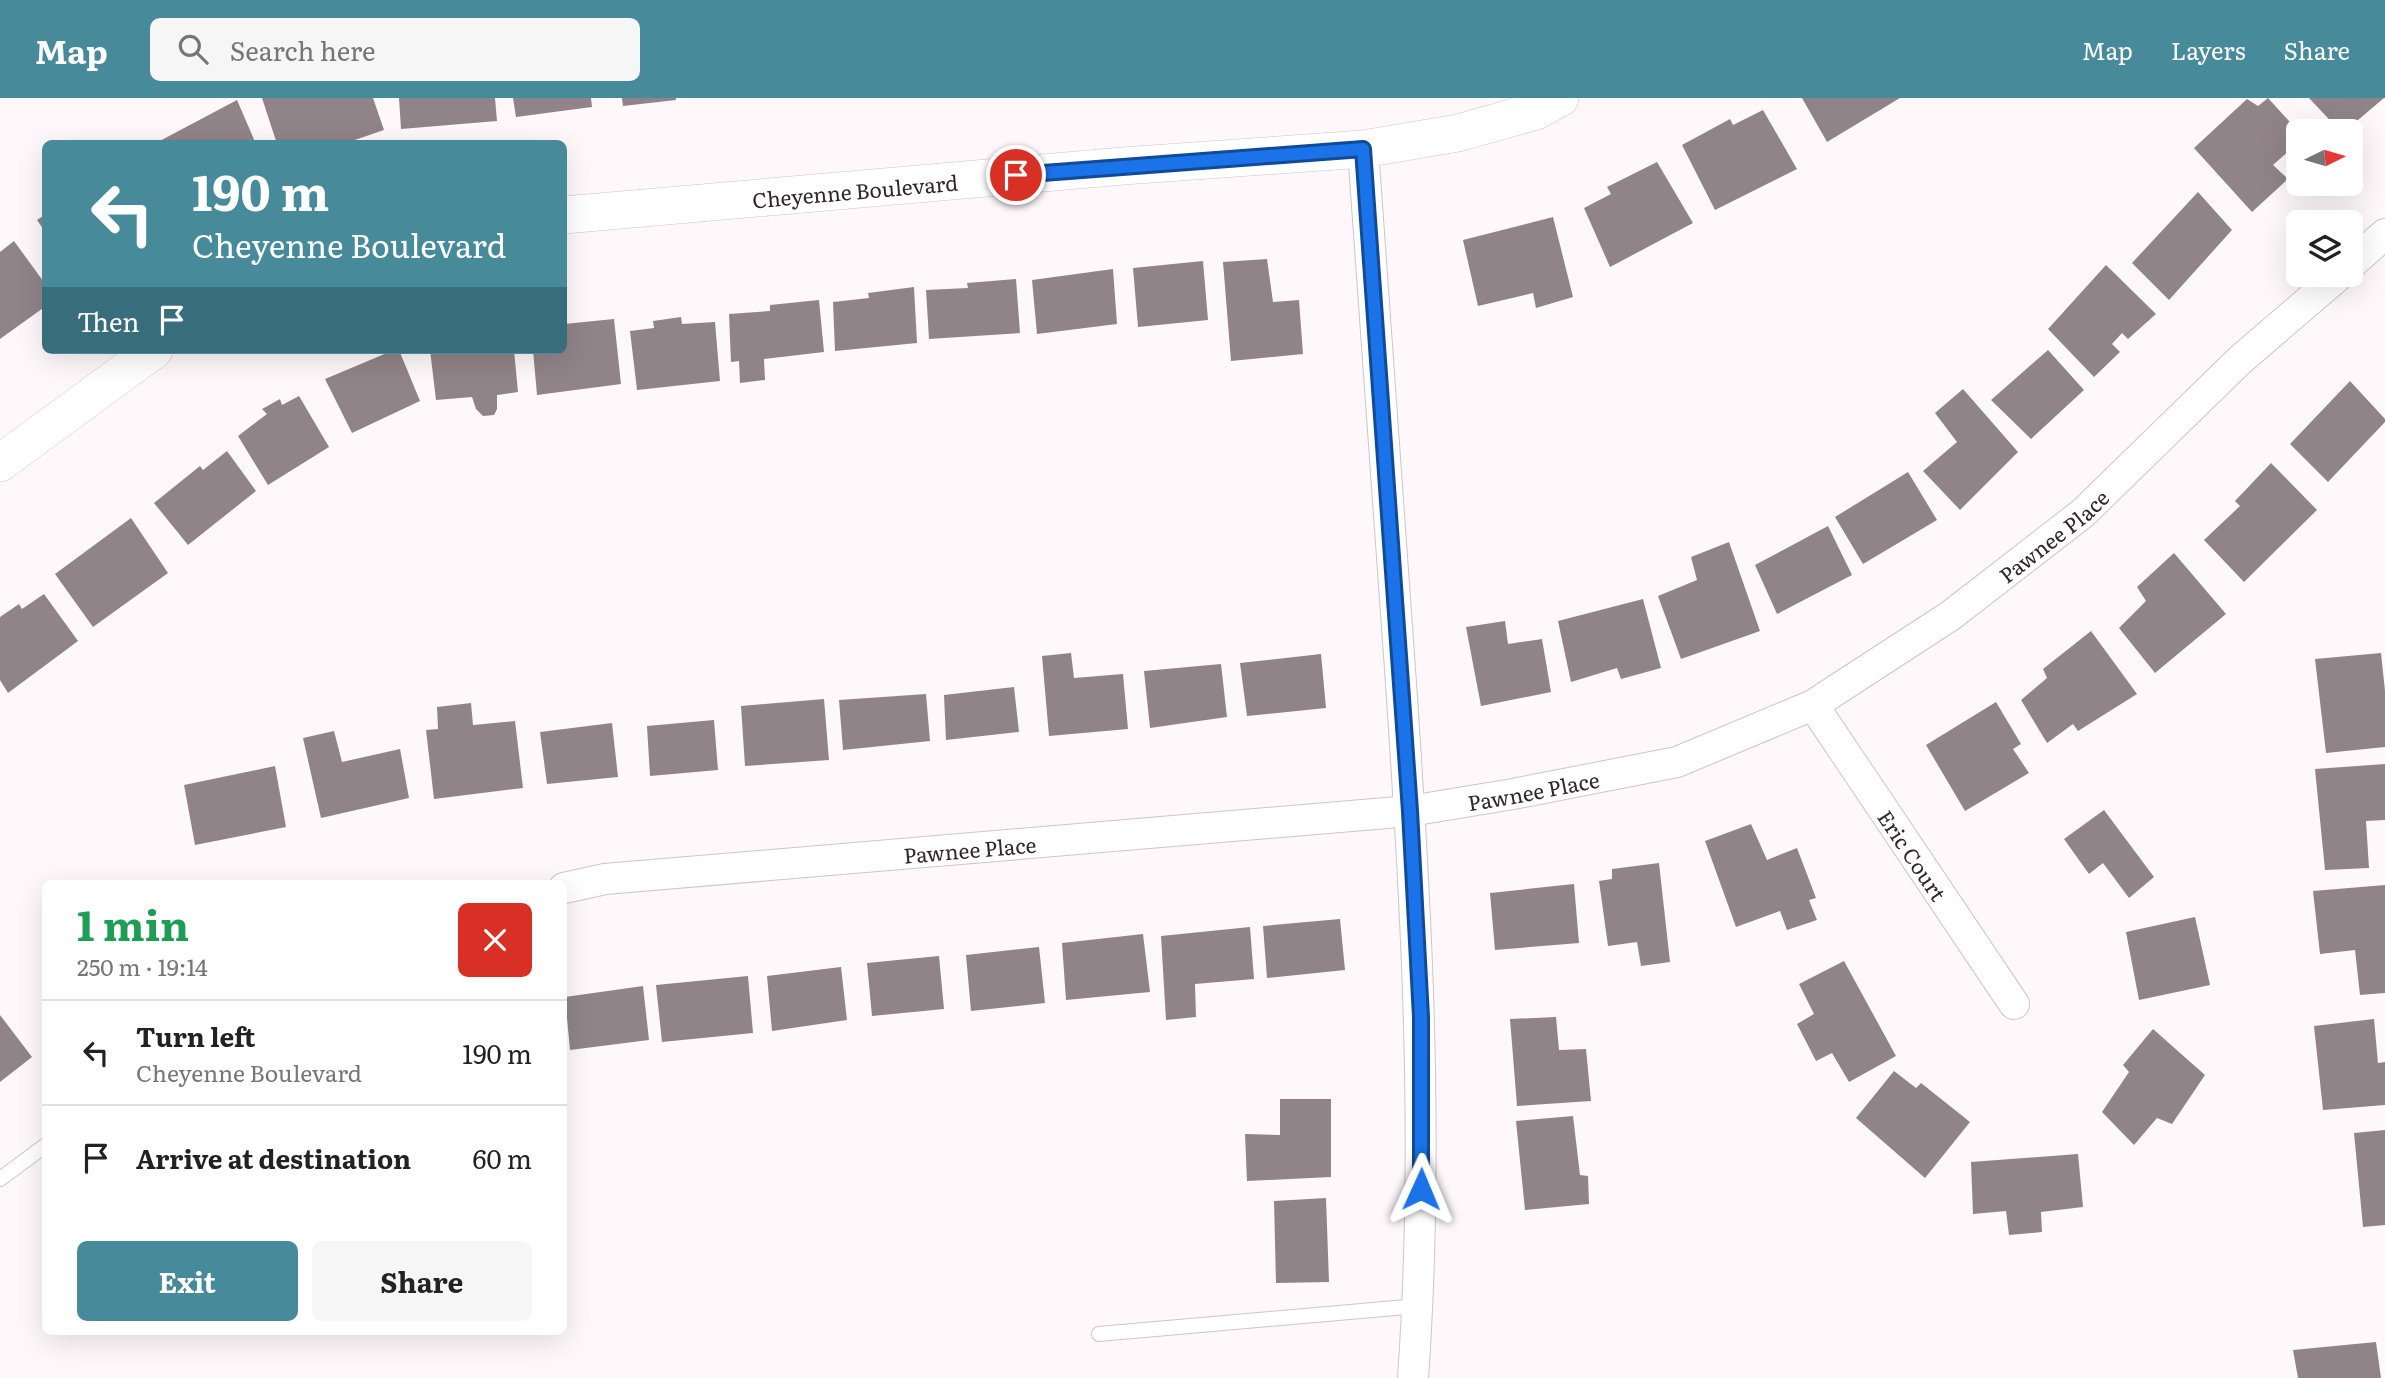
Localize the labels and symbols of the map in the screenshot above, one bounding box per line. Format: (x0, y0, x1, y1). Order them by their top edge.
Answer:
north arrow (2286, 119, 2362, 196)
pin (986, 145, 1046, 205)
street label: Cheyenne Boulevard (751, 165, 959, 214)
street label: Pawnee Place (1991, 481, 2115, 589)
street label: Pawnee Place (1465, 762, 1602, 817)
street label: Eric Court (1872, 803, 1955, 906)
street label: Pawnee Place (902, 827, 1038, 869)
position arrow (1384, 1152, 1458, 1226)

